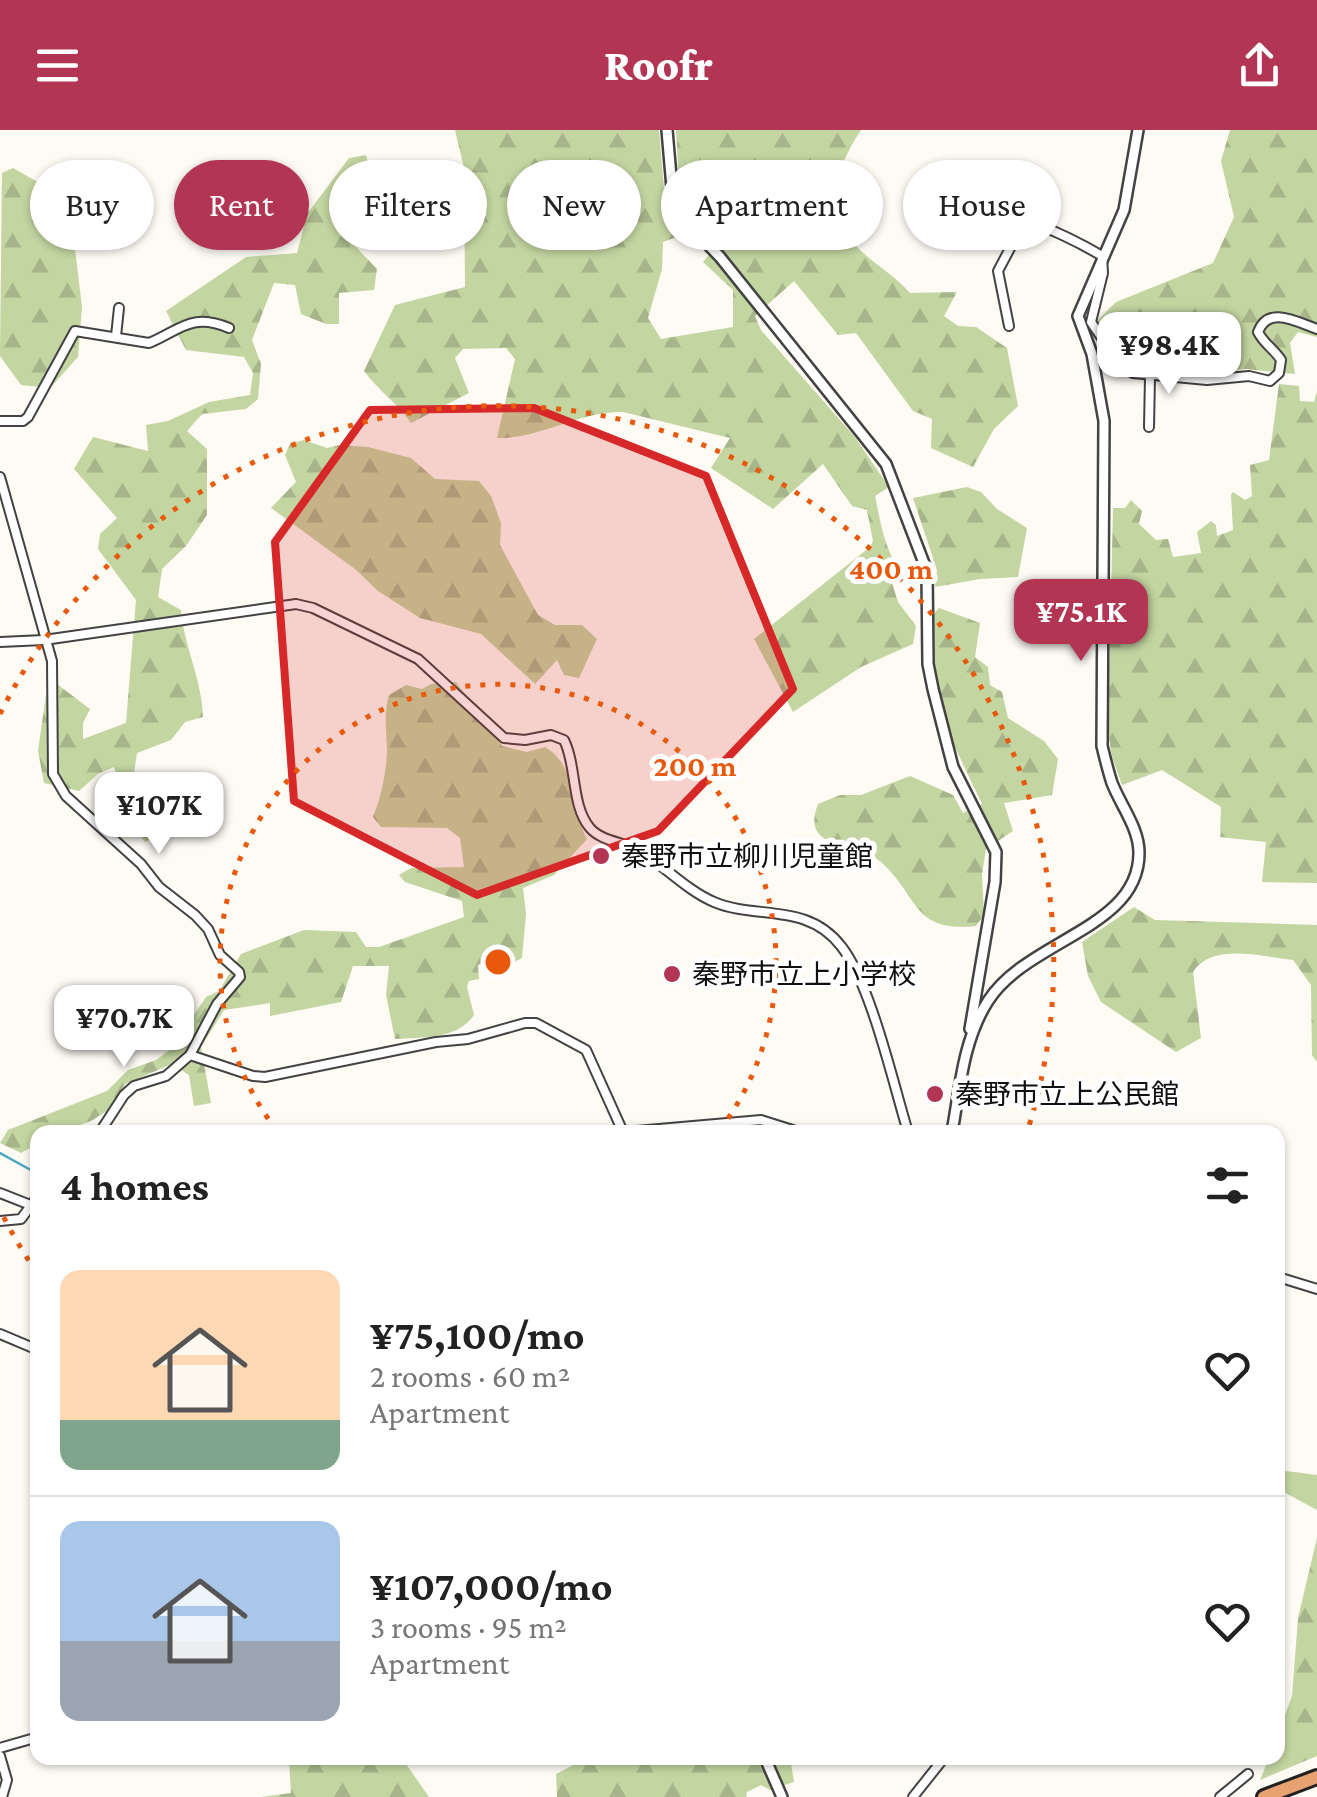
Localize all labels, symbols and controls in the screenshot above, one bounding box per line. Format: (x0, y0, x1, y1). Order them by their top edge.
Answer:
icon: menu (30, 38, 85, 93)
icon: share (1232, 38, 1287, 93)
text: Roofr (604, 40, 713, 90)
chip: Buy (30, 160, 154, 250)
chip: Rent (174, 160, 309, 250)
chip: Filters (329, 160, 487, 250)
chip: New (507, 160, 641, 250)
chip: Apartment (661, 160, 883, 250)
chip: House (903, 160, 1061, 250)
pin: ¥98.4K (1088, 312, 1250, 397)
text: ¥98.4K (1119, 326, 1219, 362)
text: 400 m (849, 552, 933, 585)
pin: ¥75.1K (1000, 579, 1162, 664)
text: ¥75.1K (1036, 593, 1126, 629)
text: 200 m (654, 749, 737, 782)
pin: ¥107K (89, 772, 229, 857)
text: ¥107K (117, 786, 201, 822)
place label: 秦野市立柳川児童館 (621, 841, 873, 872)
marker: 秦野市立柳川児童館 (590, 845, 612, 867)
centre of rings (480, 944, 516, 980)
place label: 秦野市立上小学校 (692, 959, 916, 990)
marker: 秦野市立上小学校 (661, 963, 683, 985)
pin: ¥70.7K (43, 985, 205, 1070)
text: ¥70.7K (76, 999, 172, 1035)
place label: 秦野市立上公民館 (955, 1079, 1179, 1110)
marker: 秦野市立上公民館 (924, 1083, 946, 1105)
icon: filters (1200, 1158, 1255, 1213)
text: 4 homes (60, 1162, 209, 1209)
icon: home (140, 1310, 260, 1430)
text: ¥75,100/mo (370, 1311, 585, 1358)
icon: heart (1200, 1343, 1255, 1398)
text: 2 rooms · 60 m² (370, 1358, 570, 1394)
text: Apartment (370, 1394, 509, 1430)
icon: home (140, 1561, 260, 1681)
text: ¥107,000/mo (370, 1562, 613, 1609)
icon: heart (1200, 1594, 1255, 1649)
text: 3 rooms · 95 m² (370, 1609, 567, 1645)
text: Apartment (370, 1645, 509, 1681)

